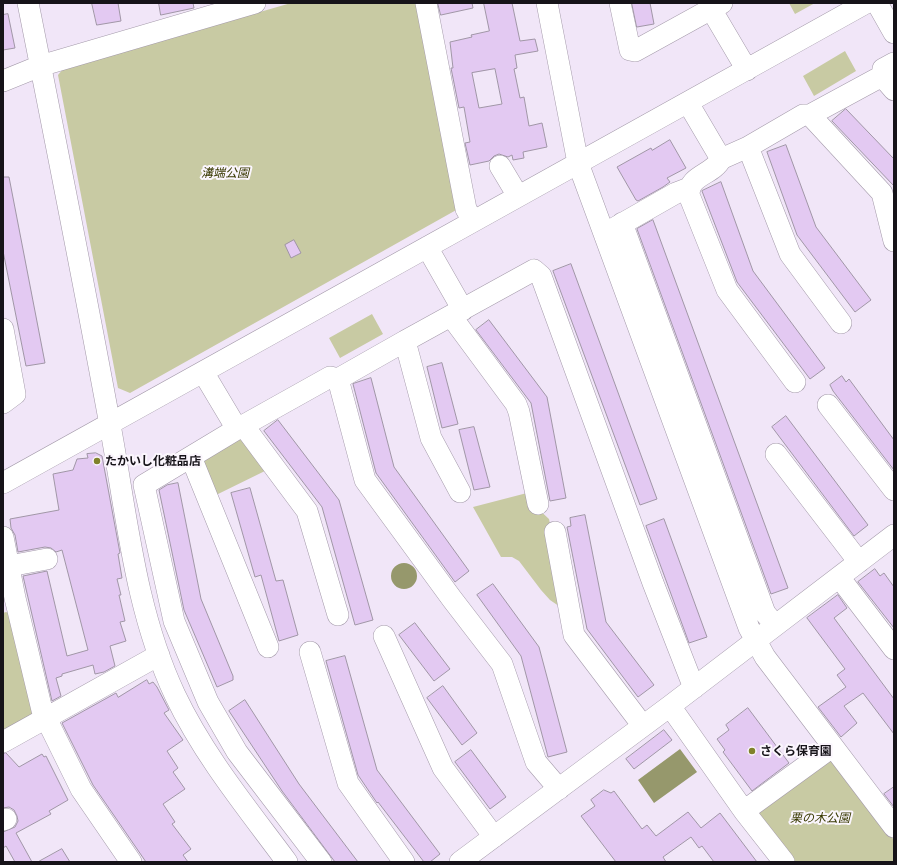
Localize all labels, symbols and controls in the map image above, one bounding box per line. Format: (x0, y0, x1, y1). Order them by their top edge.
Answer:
park label: 溝端公園 (201, 166, 249, 180)
place label: たかいし化粧品店 (105, 454, 201, 468)
marker: たかいし化粧品店 (92, 456, 102, 466)
place label: さくら保育園 (760, 744, 832, 758)
marker: さくら保育園 (747, 746, 757, 756)
park label: 栗の木公園 (790, 811, 850, 825)

